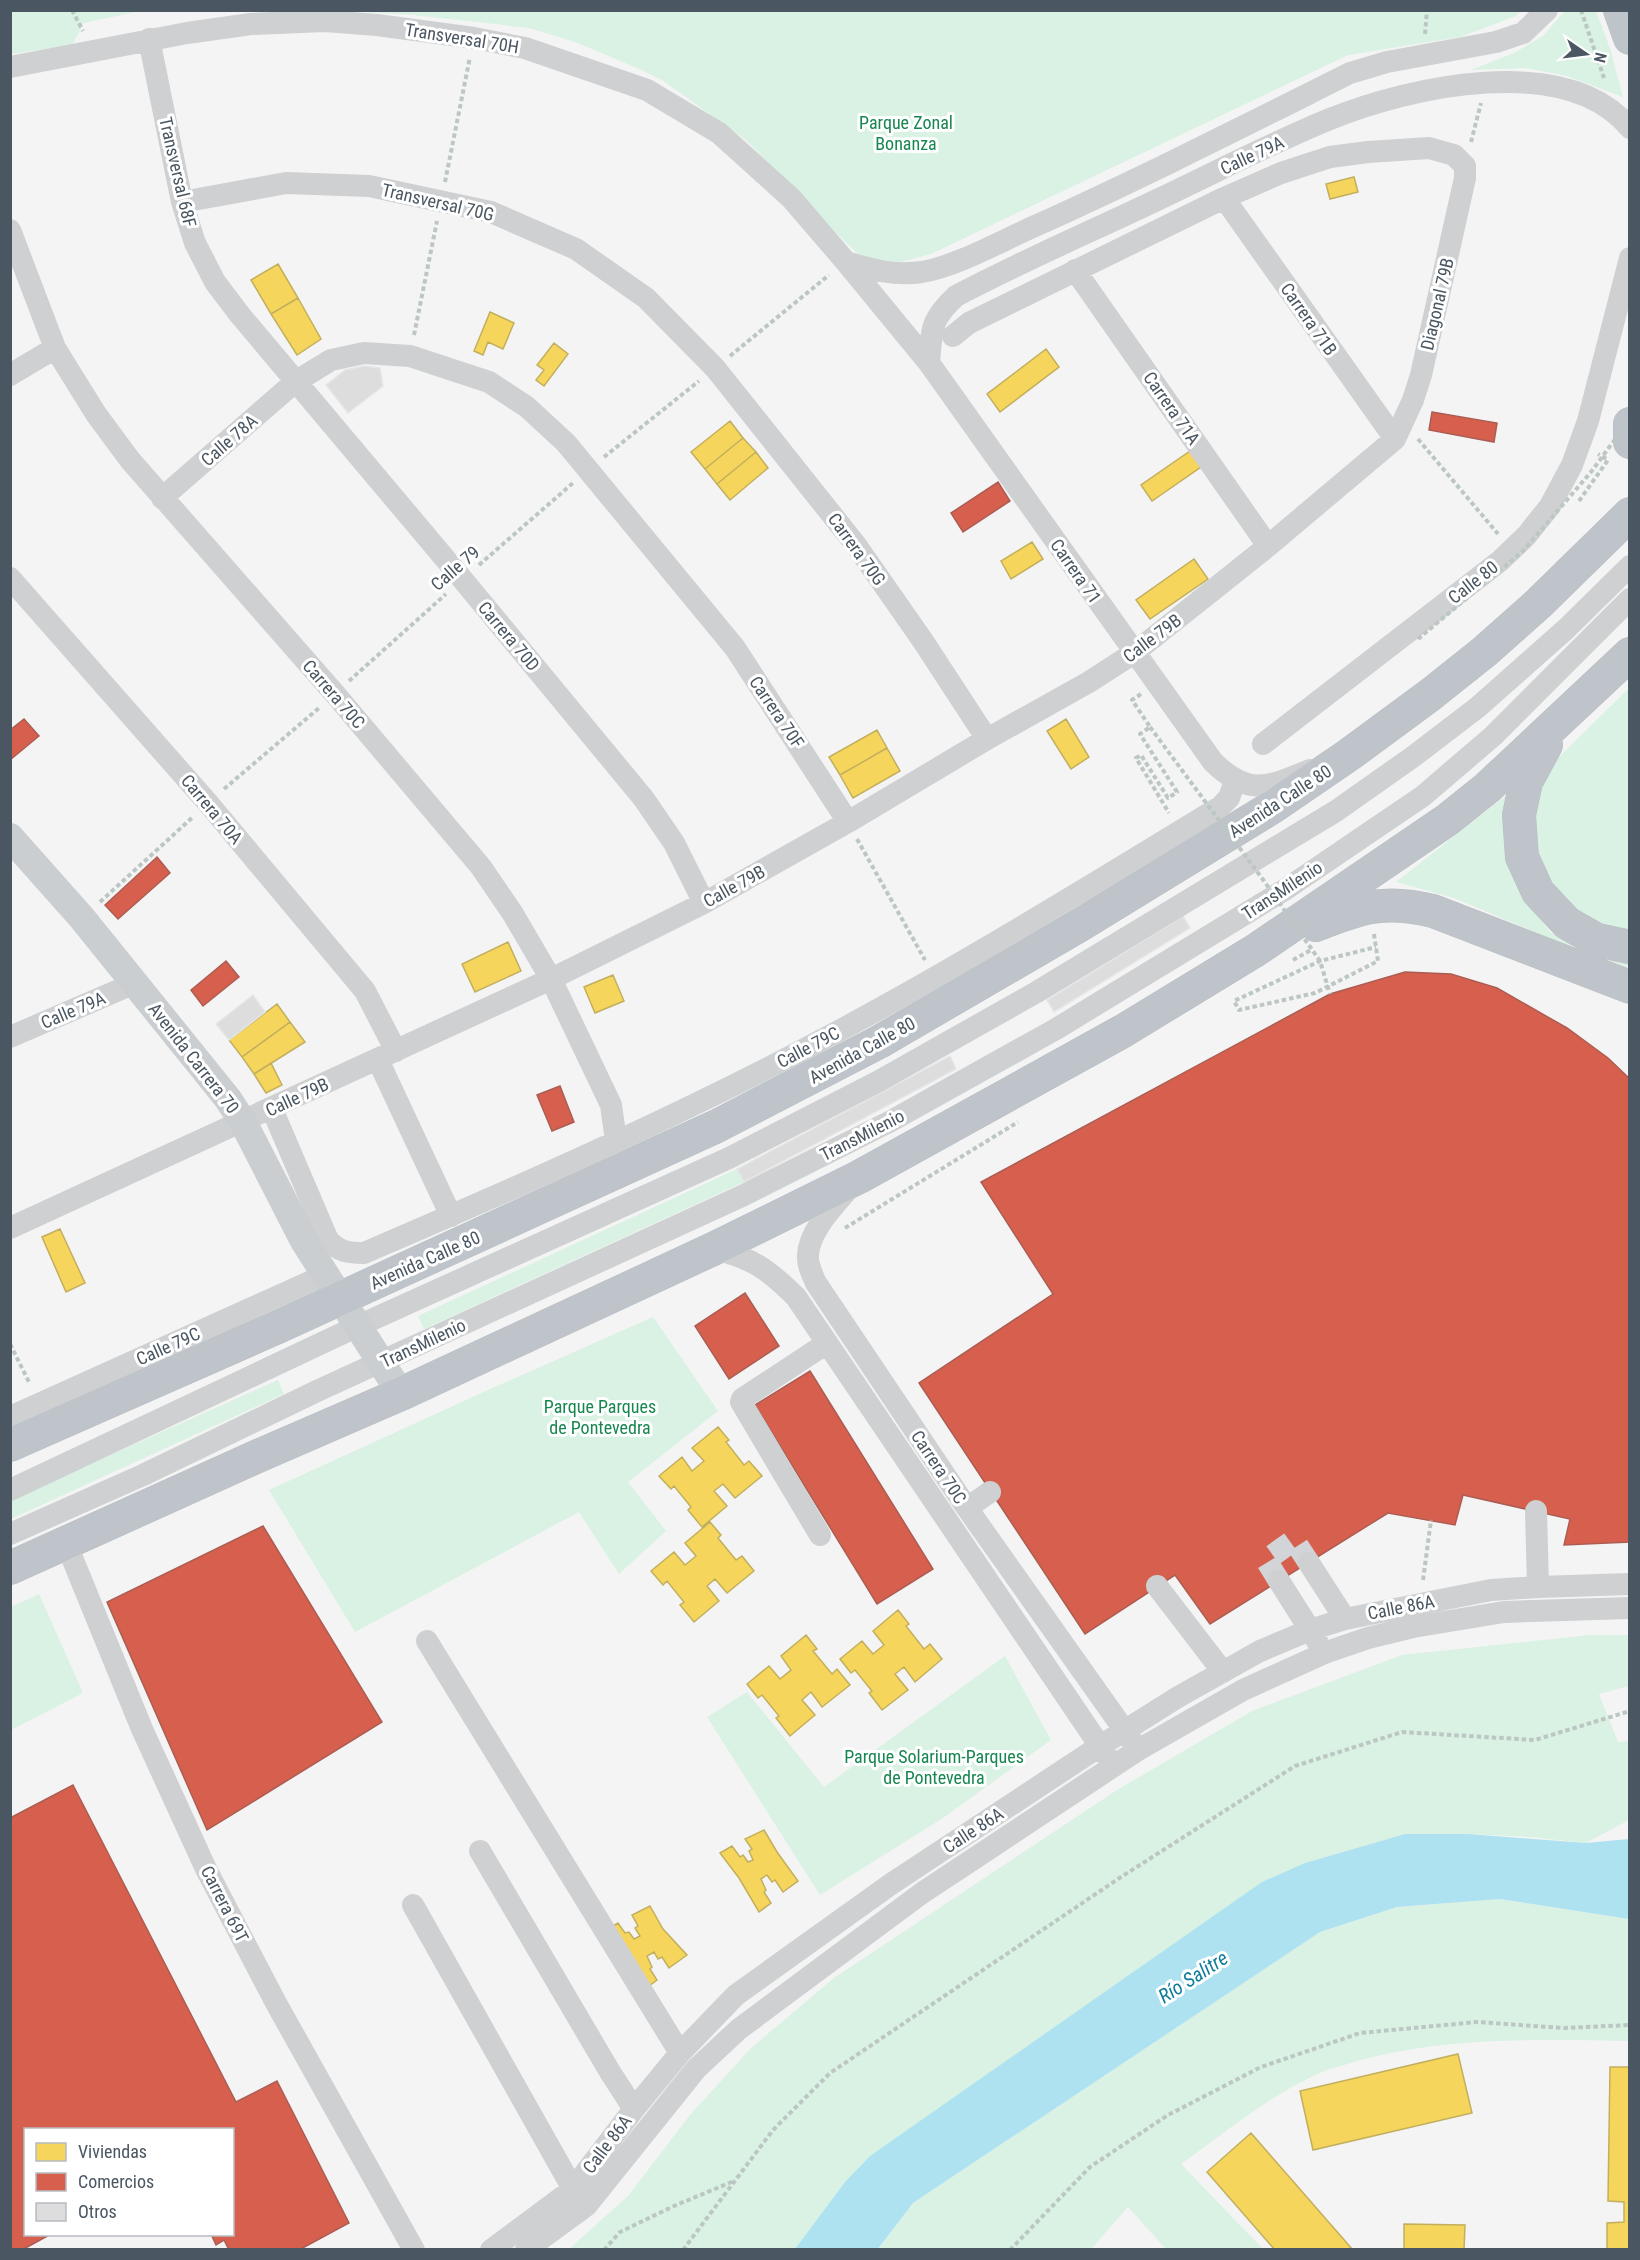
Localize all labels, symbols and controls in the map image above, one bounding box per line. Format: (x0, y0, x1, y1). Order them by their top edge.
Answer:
street label: Transversal 70H (404, 19, 520, 57)
north arrow (1556, 24, 1616, 84)
text: N (1590, 50, 1610, 65)
park label: Parque Zonal Bonanza (859, 112, 953, 154)
street label: Transversal 68F (155, 115, 201, 229)
street label: Calle 79A (1217, 131, 1288, 179)
street label: Transversal 70G (380, 179, 496, 225)
street label: Diagonal 79B (1416, 256, 1458, 352)
street label: Carrera 71B (1276, 279, 1342, 359)
street label: Carrera 71A (1139, 368, 1205, 449)
street label: Calle 78A (197, 409, 262, 470)
street label: Carrera 70G (824, 509, 890, 589)
street label: Carrera 71 (1046, 535, 1106, 607)
street label: Calle 79 (426, 541, 484, 595)
street label: Calle 80 (1444, 556, 1502, 608)
street label: Carrera 70D (474, 597, 544, 675)
street label: Calle 79B (1119, 609, 1185, 667)
street label: Carrera 70C (299, 655, 369, 733)
street label: Carrera 70F (745, 672, 809, 752)
street label: Avenida Calle 80 (1225, 760, 1335, 842)
street label: Carrera 70A (177, 770, 247, 848)
street label: TransMilenio (1238, 856, 1326, 924)
street label: Calle 79B (699, 861, 769, 911)
street label: Calle 79A (38, 987, 109, 1033)
street label: Avenida Carrera 70 (144, 999, 244, 1117)
street label: Avenida Calle 80 (805, 1012, 919, 1088)
street label: Calle 79C (773, 1022, 843, 1072)
street label: Calle 79B (262, 1073, 332, 1121)
street label: TransMilenio (816, 1105, 908, 1165)
street label: Avenida Calle 80 (367, 1226, 483, 1294)
street label: TransMilenio (377, 1314, 469, 1372)
street label: Calle 79C (133, 1323, 203, 1369)
park label: Parque Parques de Pontevedra (544, 1396, 656, 1438)
street label: Carrera 70C (907, 1426, 971, 1508)
street label: Calle 86A (1366, 1590, 1437, 1624)
park label: Parque Solarium-Parques de Pontevedra (844, 1746, 1024, 1788)
street label: Calle 86A (939, 1802, 1008, 1857)
street label: Carrera 69T (197, 1862, 253, 1946)
water label: Río Salitre (1154, 1946, 1232, 2008)
street label: Calle 86A (578, 2110, 636, 2177)
legend (24, 2128, 234, 2236)
text: Viviendas (78, 2141, 147, 2162)
text: Comercios (78, 2171, 154, 2192)
text: Otros (78, 2201, 117, 2222)

